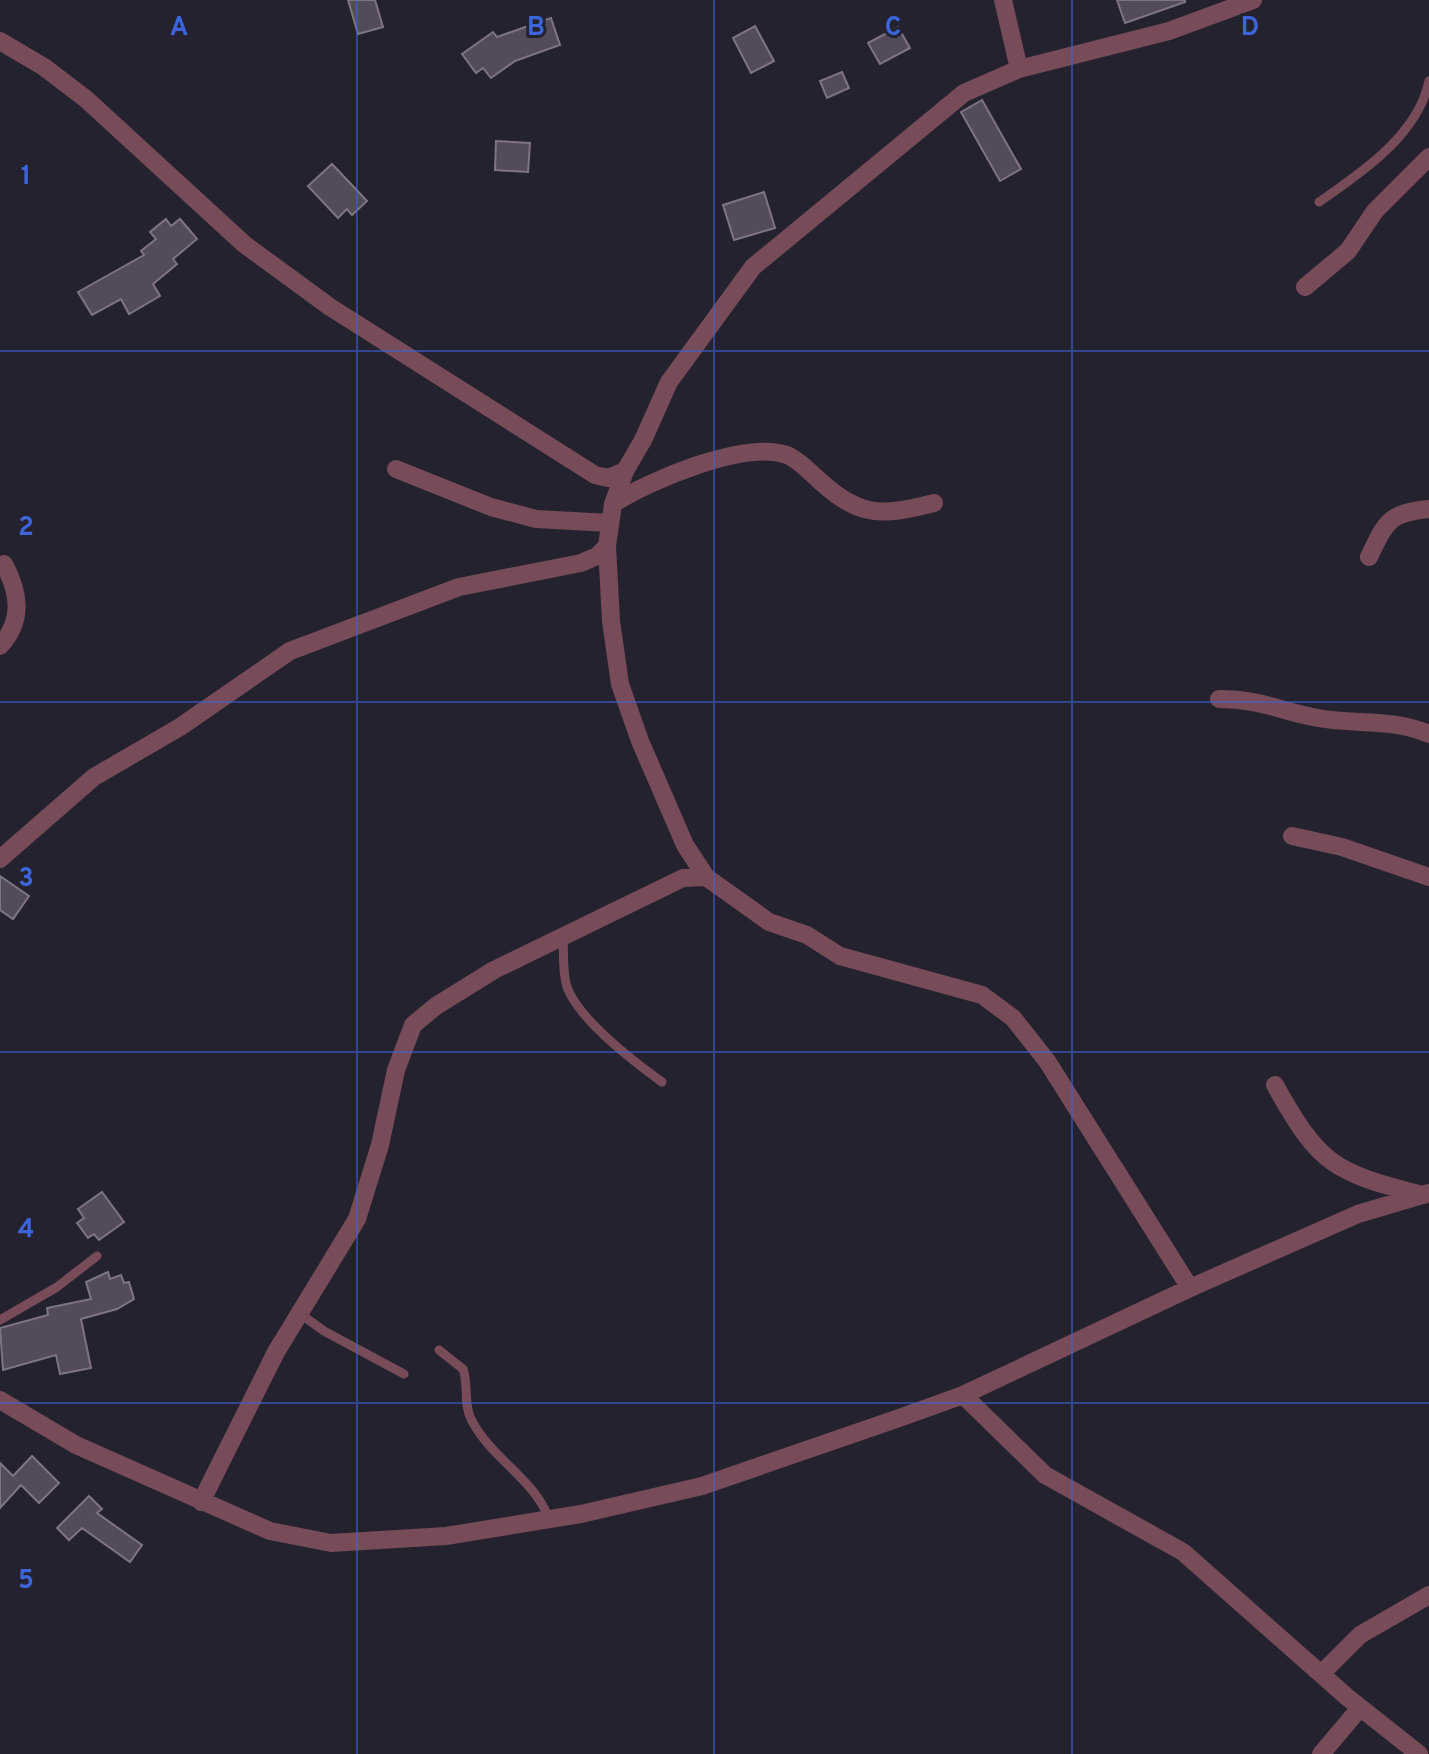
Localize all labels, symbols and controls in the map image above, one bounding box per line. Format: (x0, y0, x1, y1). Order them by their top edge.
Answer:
text: A (170, 12, 188, 45)
text: B (527, 12, 545, 45)
text: C (885, 12, 901, 45)
text: D (1241, 12, 1259, 45)
text: 1 (21, 161, 31, 194)
text: 2 (18, 512, 34, 545)
text: 3 (18, 863, 34, 896)
text: 4 (18, 1214, 34, 1247)
text: 5 (18, 1565, 34, 1598)

